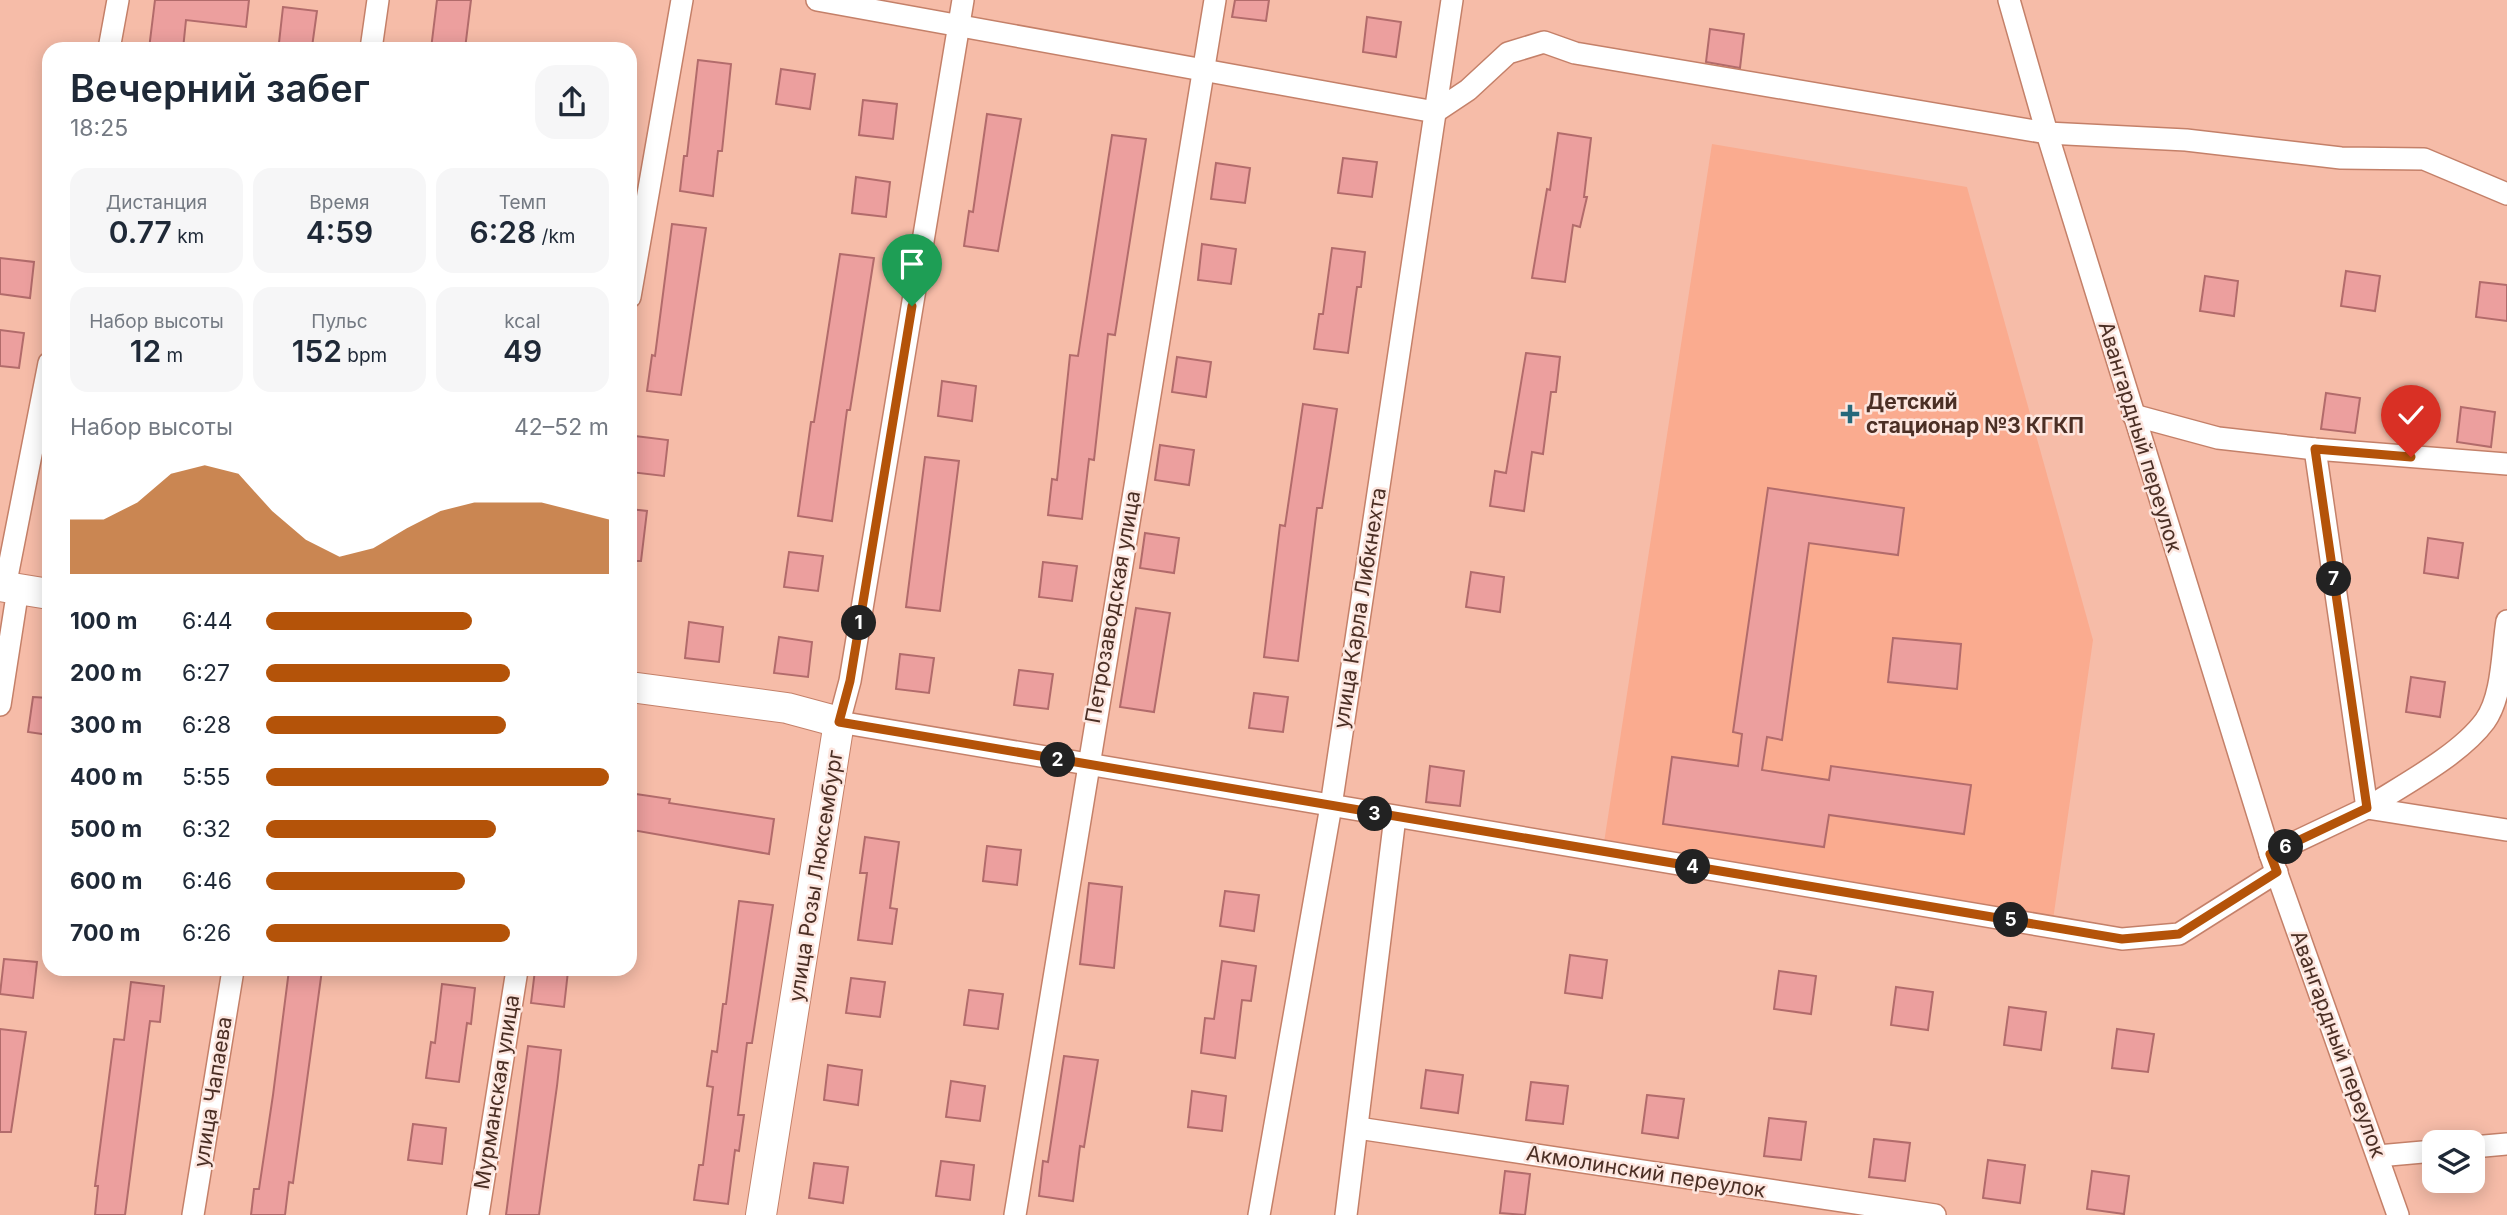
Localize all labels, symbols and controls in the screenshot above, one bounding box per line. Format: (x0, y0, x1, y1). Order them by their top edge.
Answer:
text: Вечерний забег (70, 65, 370, 111)
button: share (535, 65, 609, 139)
text: 18:25 (70, 114, 128, 142)
text: Дистанция (106, 191, 207, 214)
text: Время (309, 191, 370, 214)
text: Темп (499, 191, 546, 214)
text: 0.77 (109, 214, 172, 250)
text: 4:59 (306, 214, 373, 250)
text: 6:28 (470, 214, 536, 250)
text: km (172, 225, 204, 248)
text: /km (536, 225, 575, 248)
pin (882, 234, 942, 306)
icon: arrive (893, 245, 931, 283)
text: Набор высоты (89, 310, 224, 333)
text: Пульс (311, 310, 368, 333)
text: kcal (504, 310, 541, 333)
street label: Авангардный переулок (2093, 318, 2188, 556)
text: 12 (130, 333, 161, 369)
text: 152 (292, 333, 342, 369)
text: 49 (503, 333, 542, 369)
text: m (161, 344, 183, 367)
text: bpm (342, 344, 387, 367)
pin (2381, 385, 2441, 457)
place label: Детский стационар №3 КГКП (1866, 389, 2084, 438)
icon: check (2392, 396, 2430, 434)
marker: Детский стационар №3 КГКП (1840, 404, 1860, 424)
text: Набор высоты (70, 413, 233, 441)
text: 42–52 m (514, 413, 609, 441)
street label: улица Карла Либкнехта (1328, 486, 1391, 730)
street label: Петрозаводская улица (1080, 489, 1145, 725)
pin: 7 (2316, 562, 2352, 596)
text: 7 (2328, 567, 2339, 590)
pin: 1 (842, 606, 876, 640)
text: 100 m (70, 607, 137, 635)
text: 6:44 (182, 607, 233, 635)
text: 1 (854, 611, 863, 634)
text: 200 m (70, 659, 142, 687)
text: 6:27 (182, 659, 230, 687)
text: 300 m (70, 711, 142, 739)
text: 6:28 (182, 711, 231, 739)
pin: 2 (1040, 742, 1076, 778)
street label: улица Розы Люксембург (783, 748, 848, 1003)
text: 2 (1052, 748, 1063, 771)
text: 400 m (70, 763, 143, 791)
text: 5:55 (182, 763, 231, 791)
pin: 3 (1358, 796, 1392, 832)
text: 3 (1368, 802, 1381, 825)
text: 500 m (70, 815, 142, 843)
text: 6:32 (182, 815, 231, 843)
pin: 6 (2268, 830, 2304, 864)
text: 6 (2279, 835, 2292, 858)
pin: 4 (1676, 850, 1710, 884)
text: 4 (1686, 855, 1699, 878)
text: 600 m (70, 867, 142, 895)
text: 6:46 (182, 867, 232, 895)
pin: 5 (1994, 902, 2028, 937)
text: 5 (2004, 908, 2017, 931)
text: 700 m (70, 919, 140, 947)
text: 6:26 (182, 919, 231, 947)
street label: Авангардный переулок (2286, 927, 2391, 1161)
street label: Мурманская улица (469, 993, 524, 1191)
street label: улица Чапаева (188, 1015, 237, 1169)
map controls (2422, 1130, 2485, 1193)
button: layers (2422, 1130, 2485, 1193)
street label: Акмолинский переулок (1525, 1140, 1768, 1203)

